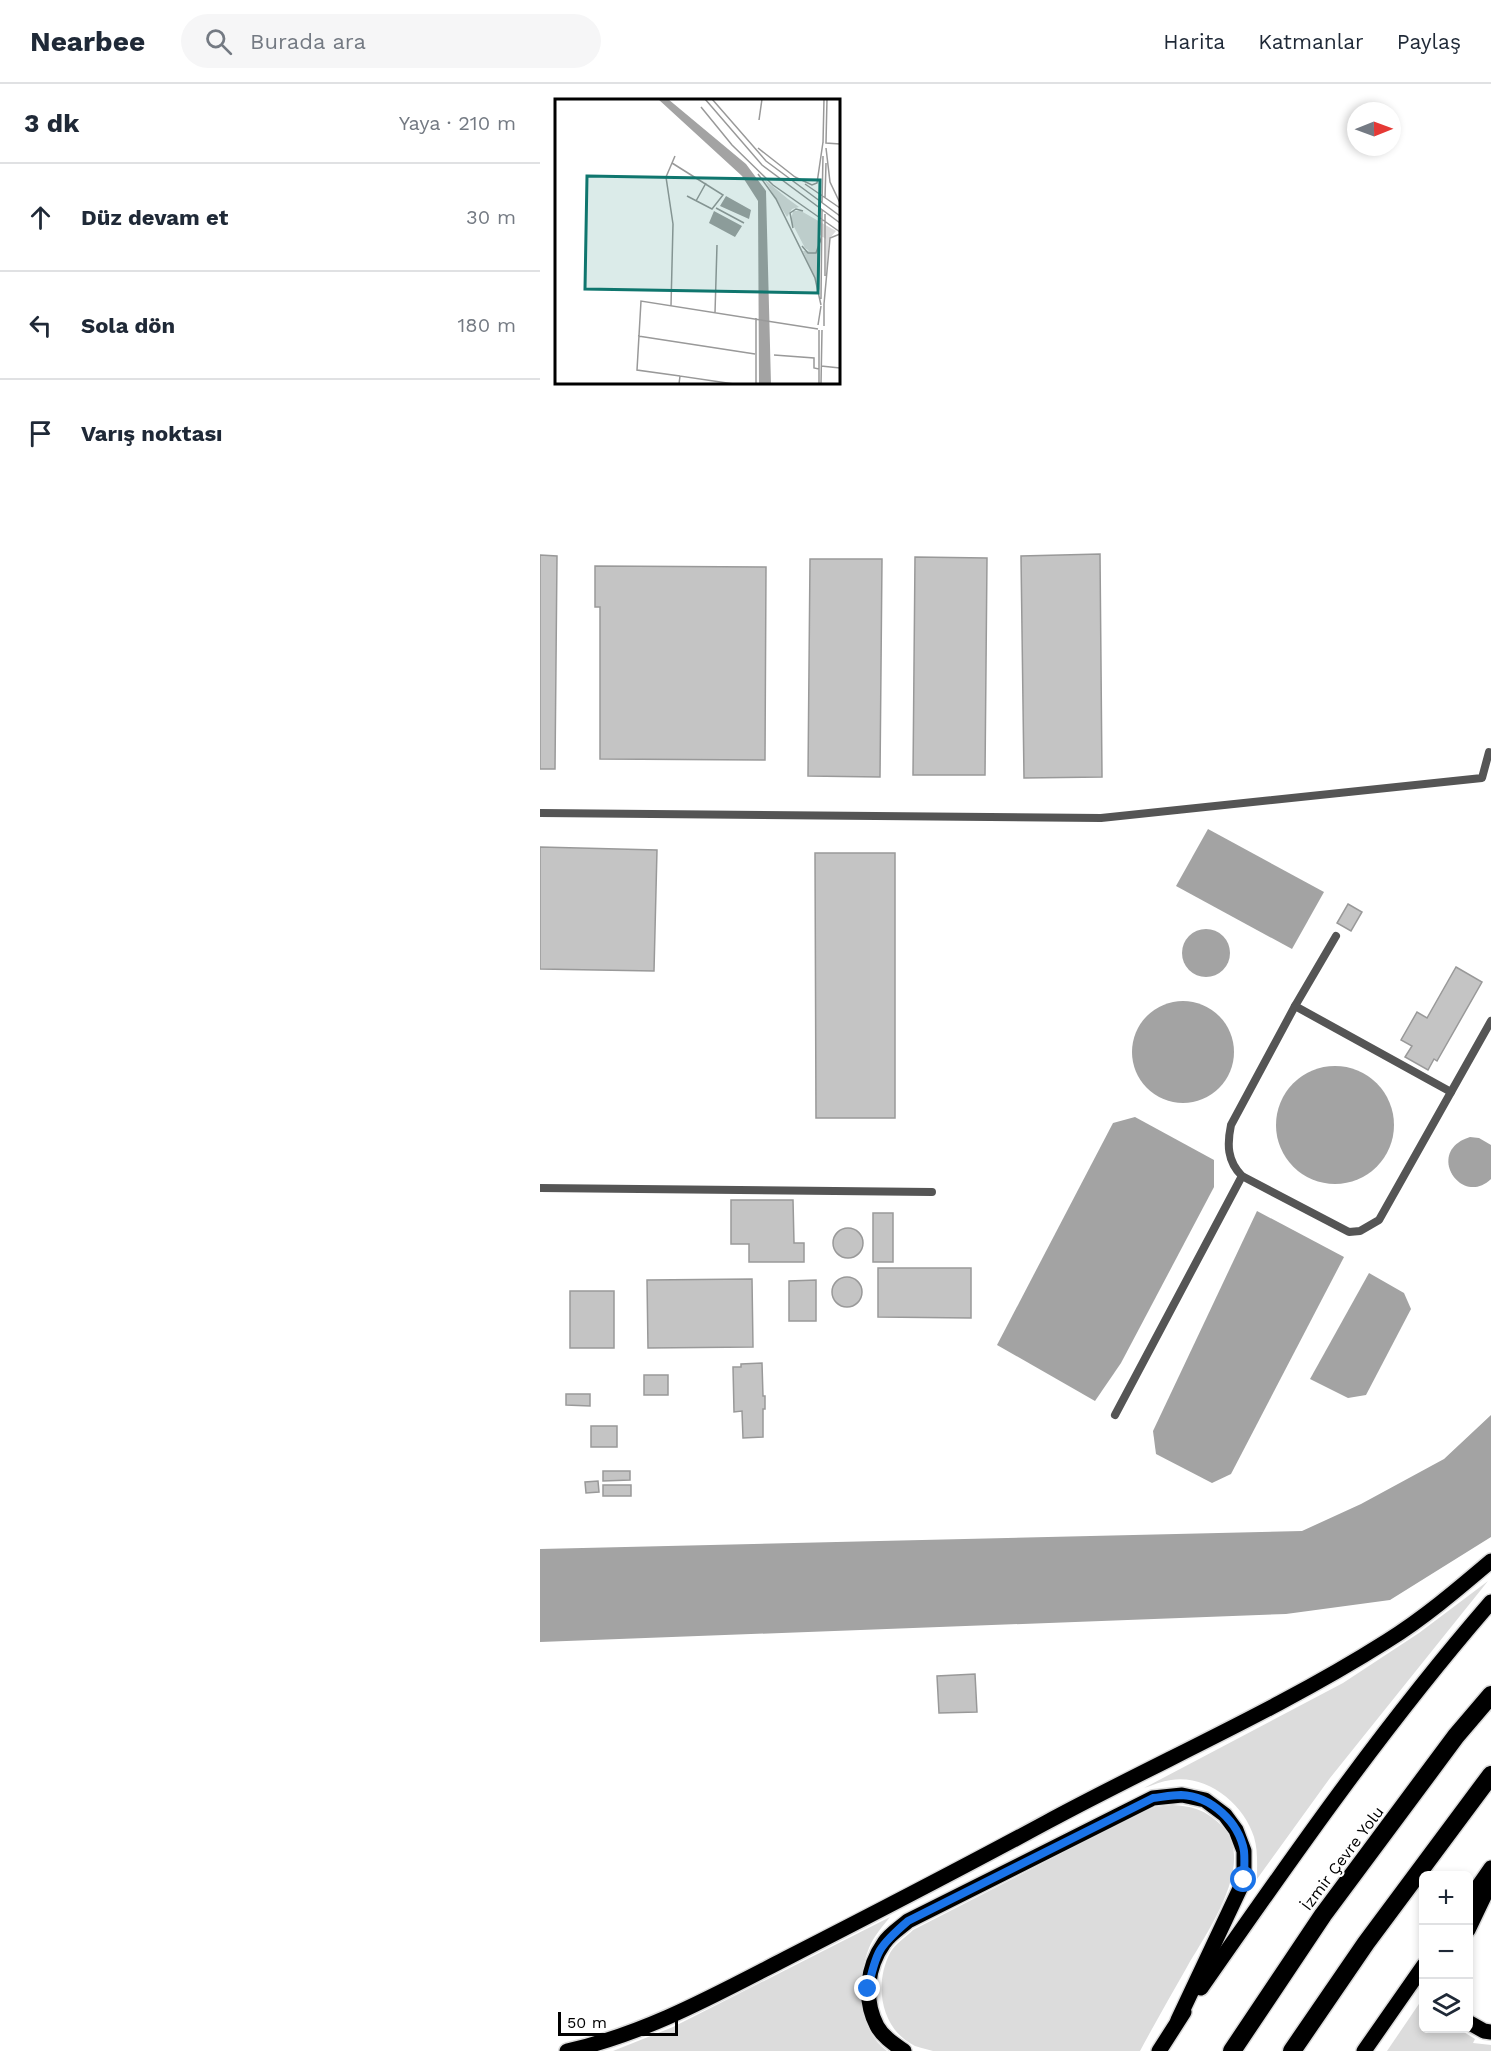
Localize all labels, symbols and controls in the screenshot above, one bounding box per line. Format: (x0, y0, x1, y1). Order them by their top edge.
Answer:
search box (181, 14, 601, 68)
text: Nearbee (30, 25, 145, 58)
icon: search (202, 25, 235, 58)
text: Burada ara (250, 29, 366, 54)
text: Harita (1163, 29, 1225, 54)
text: Katmanlar (1258, 29, 1364, 54)
text: Paylaş (1397, 29, 1461, 54)
inset map (555, 99, 840, 384)
north arrow (1347, 102, 1401, 156)
text: 3 dk (24, 108, 79, 138)
text: Yaya · 210 m (399, 111, 516, 135)
icon: ahead (24, 201, 57, 234)
text: Düz devam et (81, 205, 228, 230)
text: 30 m (466, 205, 516, 229)
icon: left (24, 309, 57, 342)
text: Sola dön (81, 313, 175, 338)
text: 180 m (458, 313, 516, 337)
icon: arrive (24, 417, 57, 450)
text: Varış noktası (81, 421, 223, 446)
street label: İzmir Çevre Yolu (1297, 1803, 1388, 1914)
route start (1230, 1866, 1256, 1892)
map controls (1419, 1871, 1473, 2033)
button: + (1419, 1871, 1473, 1925)
button: − (1419, 1925, 1473, 1979)
route end (854, 1975, 880, 2001)
button: layers (1419, 1979, 1473, 2033)
scale bar (558, 2009, 678, 2036)
text: 50 m (567, 2013, 607, 2032)

